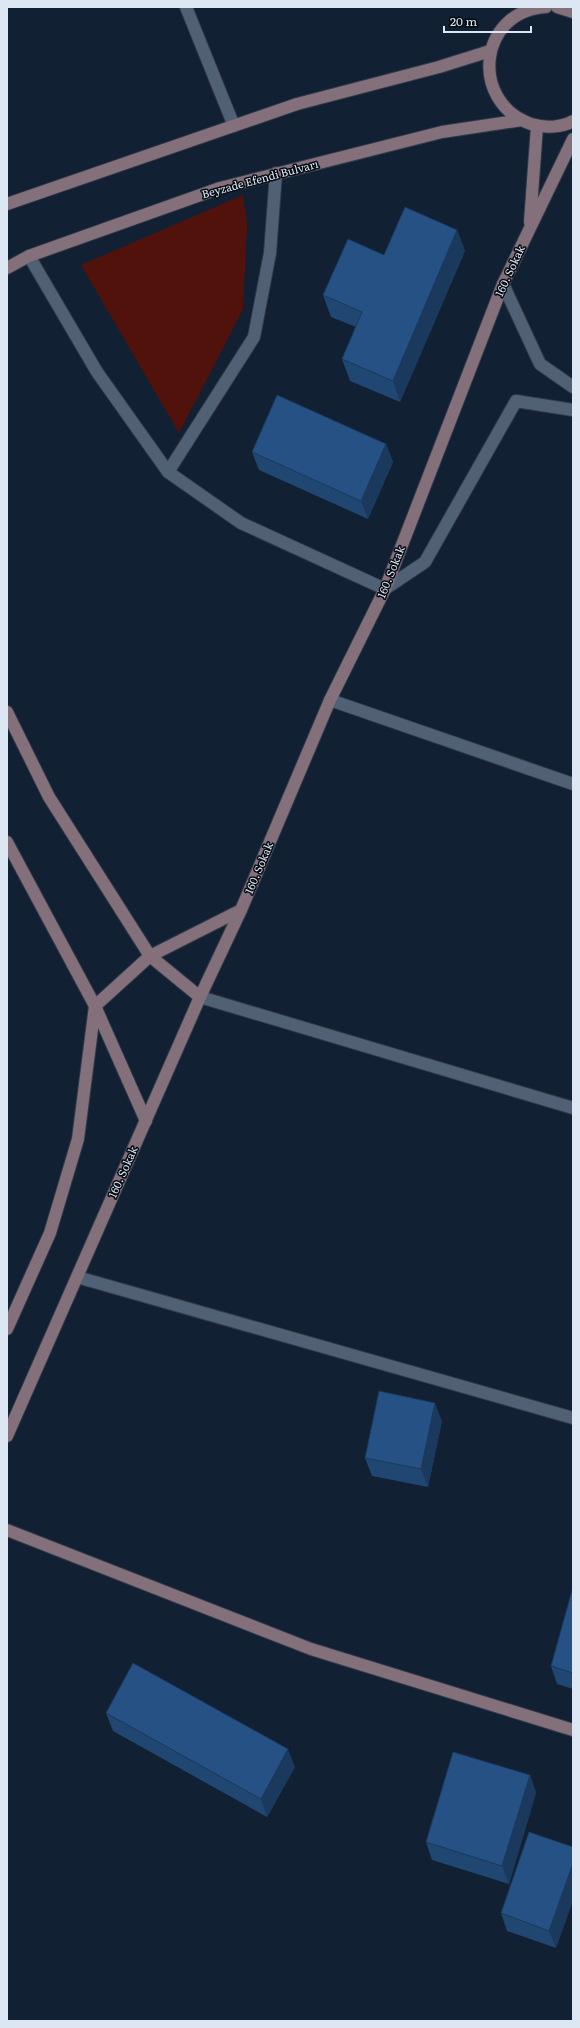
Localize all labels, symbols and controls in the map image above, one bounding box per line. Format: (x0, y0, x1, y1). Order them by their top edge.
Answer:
scale bar (444, 8, 531, 34)
text: 20 m (450, 12, 477, 30)
street label: Beyzade Efendi Bulvarı (200, 155, 320, 201)
street label: 160. Sokak (490, 242, 528, 299)
street label: 160. Sokak (372, 543, 408, 600)
street label: 160. Sokak (240, 839, 276, 896)
street label: 160. Sokak (104, 1143, 141, 1200)

